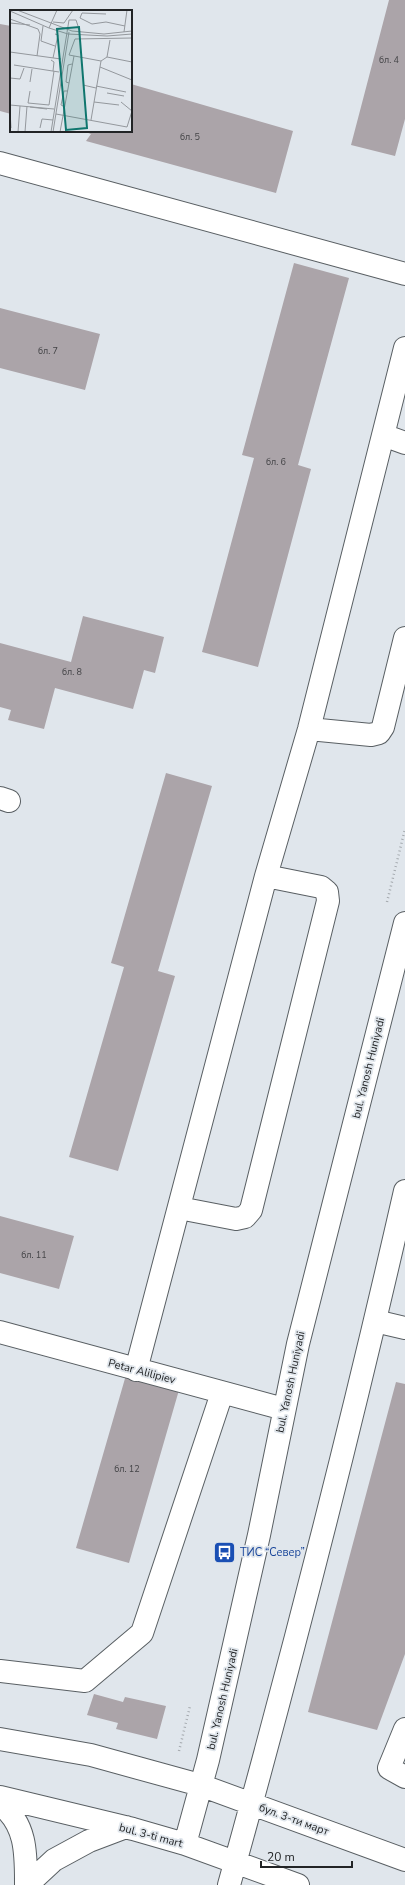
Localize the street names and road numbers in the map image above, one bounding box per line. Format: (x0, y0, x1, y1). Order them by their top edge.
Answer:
street label: bul. Yanosh Huniyadi (349, 1016, 388, 1120)
street label: bul. Yanosh Huniyadi (272, 1330, 309, 1434)
street label: Petar Alilipiev (107, 1355, 177, 1388)
street label: bul. Yanosh Huniyadi (204, 1647, 241, 1751)
street label: бул. 3-ти март (257, 1800, 331, 1839)
street label: bul. 3-ti mart (117, 1820, 184, 1851)

